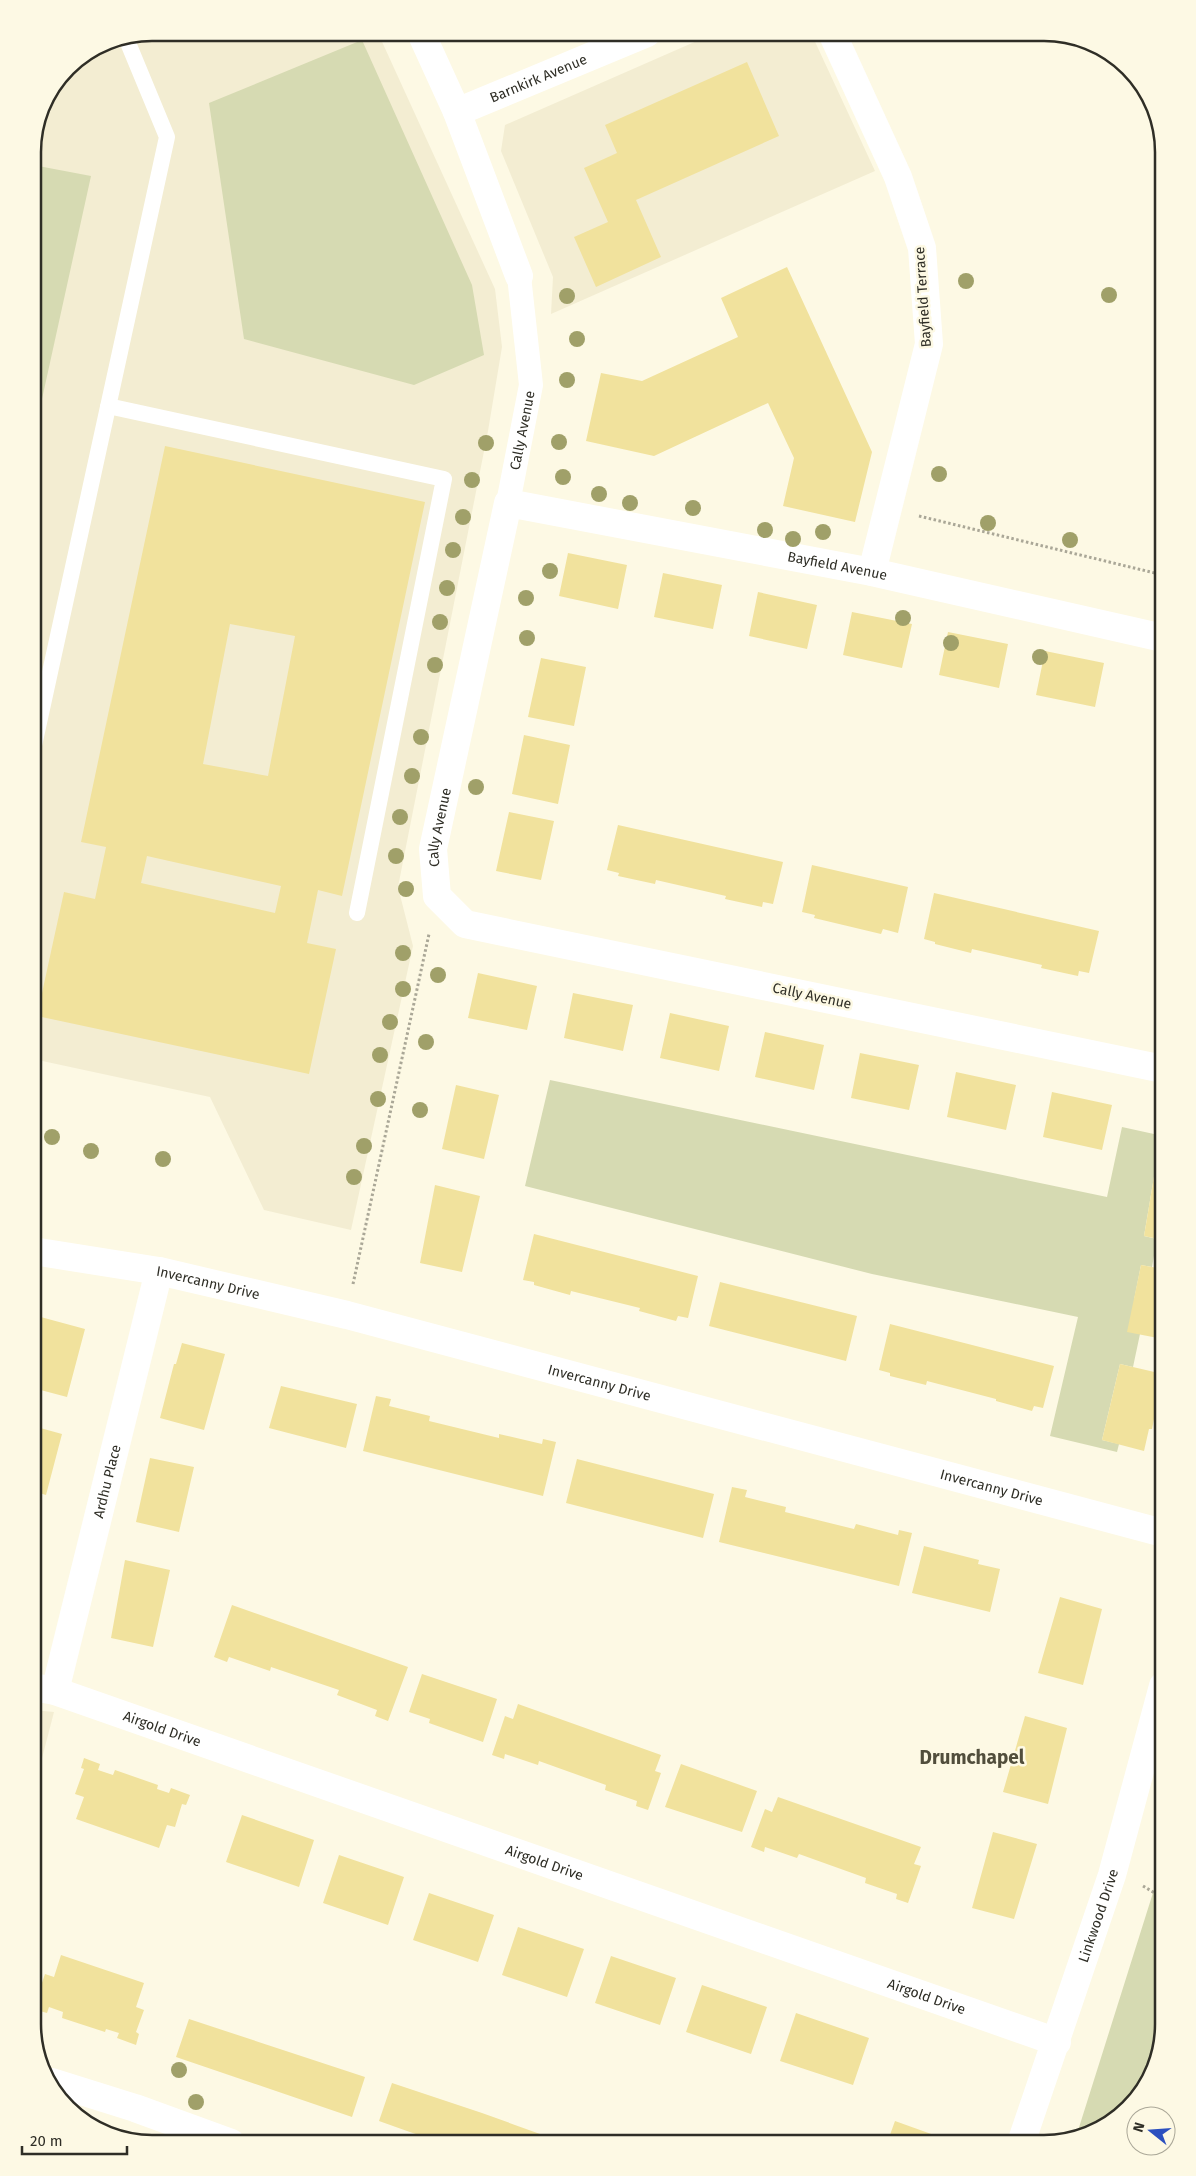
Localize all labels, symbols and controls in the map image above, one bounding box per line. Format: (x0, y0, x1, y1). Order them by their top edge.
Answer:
street label: Barnkirk Avenue (487, 50, 589, 106)
street label: Bayfield Terrace (911, 246, 935, 348)
street label: Cally Avenue (506, 389, 538, 471)
street label: Bayfield Avenue (786, 548, 889, 584)
street label: Cally Avenue (424, 786, 455, 868)
street label: Cally Avenue (771, 979, 853, 1013)
street label: Invercanny Drive (155, 1262, 262, 1303)
street label: Invercanny Drive (546, 1361, 653, 1404)
street label: Ardhu Place (90, 1443, 124, 1520)
street label: Invercanny Drive (938, 1465, 1045, 1509)
street label: Airgold Drive (121, 1707, 203, 1750)
district label: Drumchapel (920, 1746, 1025, 1769)
street label: Airgold Drive (503, 1841, 586, 1884)
street label: Linkwood Drive (1074, 1867, 1122, 1965)
street label: Airgold Drive (885, 1975, 968, 2018)
north arrow (1126, 2106, 1176, 2156)
text: N (1130, 2120, 1149, 2134)
scale bar (22, 2124, 128, 2156)
text: 20 m (30, 2132, 63, 2150)

